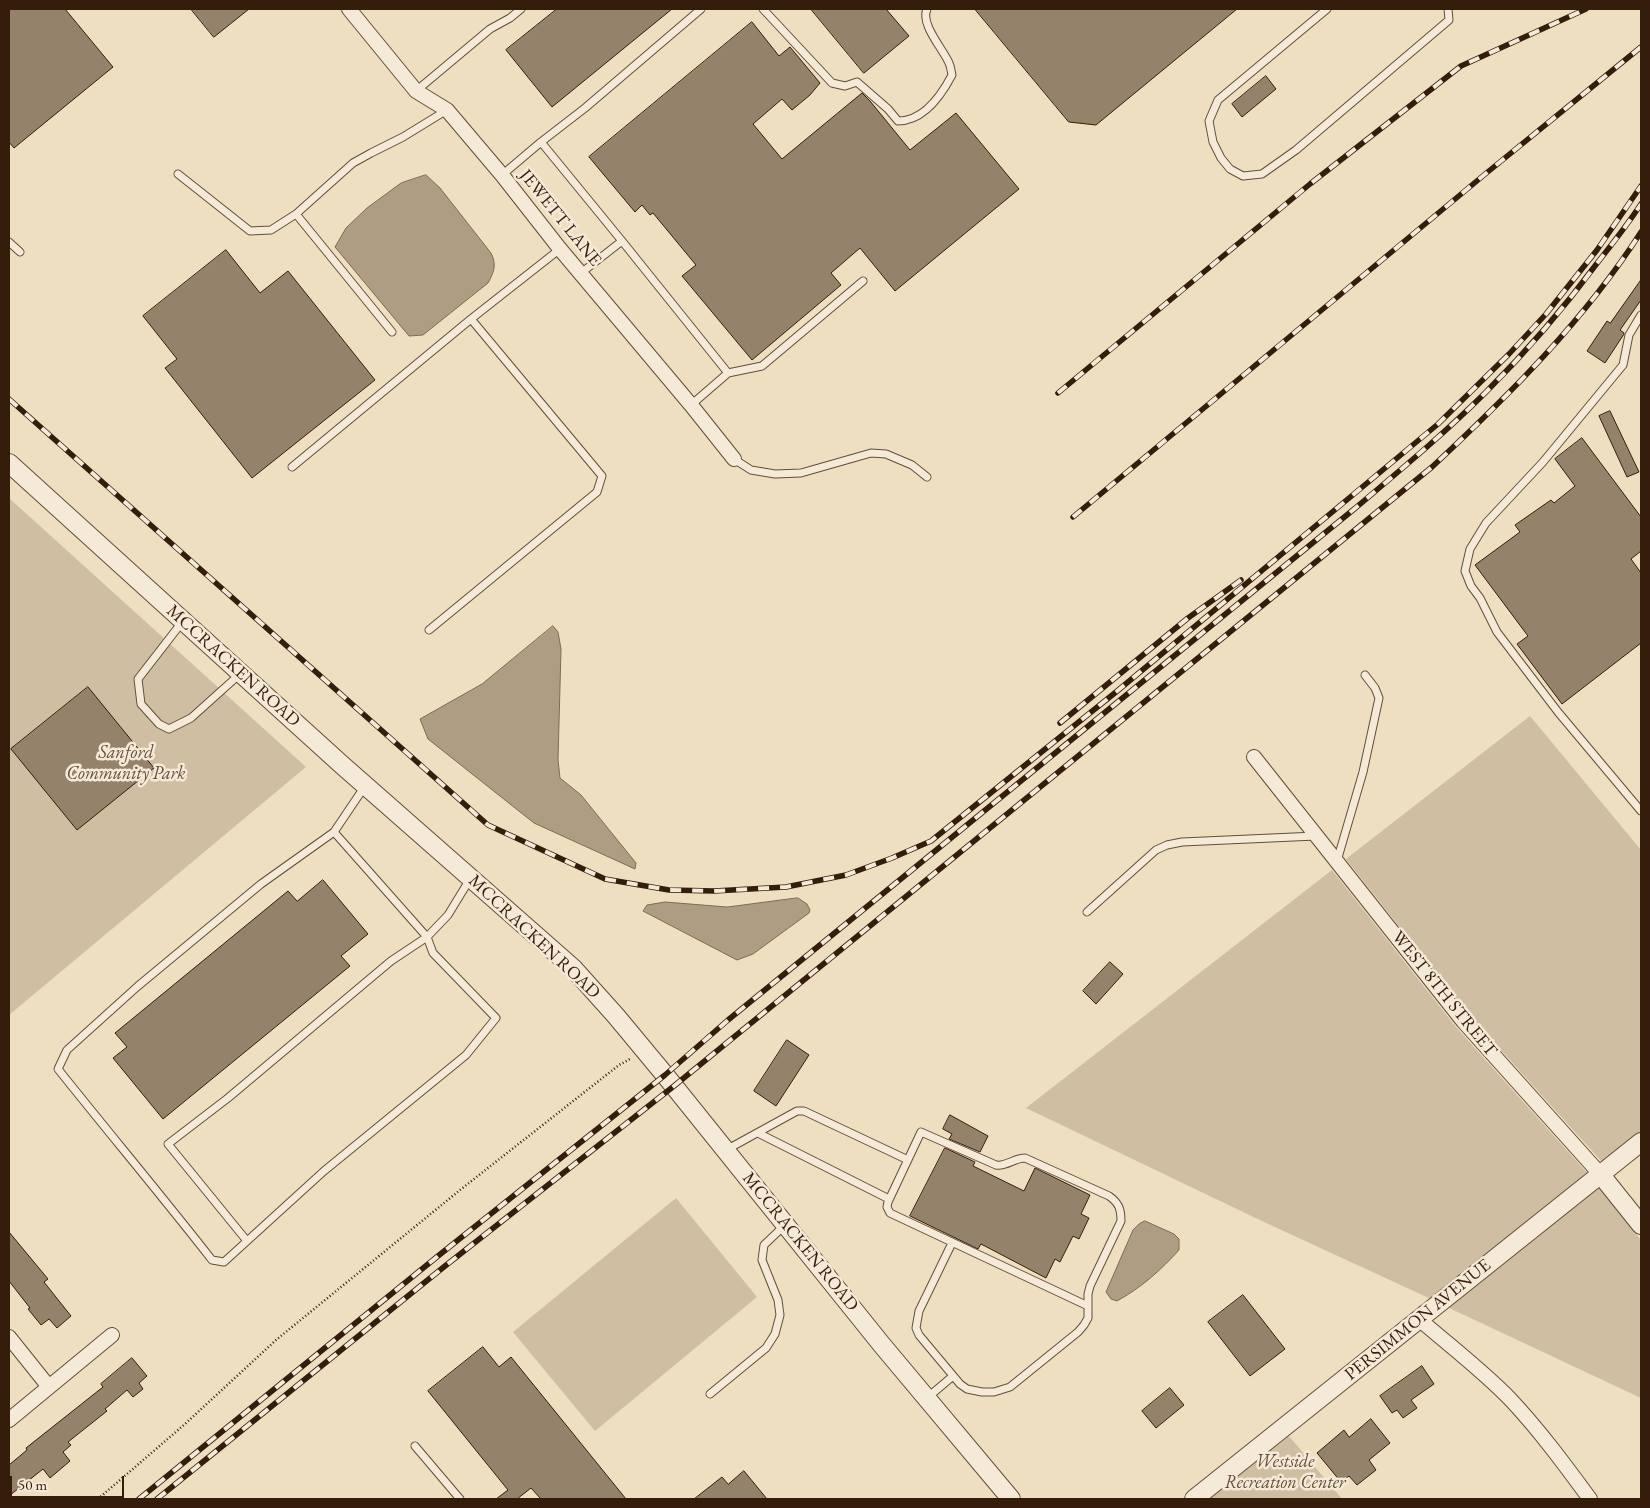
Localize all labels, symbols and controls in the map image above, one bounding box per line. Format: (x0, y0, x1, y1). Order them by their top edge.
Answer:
street label: JEWETT LANE (514, 165, 606, 271)
street label: MCCRACKEN ROAD (162, 600, 304, 732)
park label: Sanford Community Park (67, 742, 185, 784)
street label: MCCRACKEN ROAD (464, 870, 604, 1004)
street label: WEST 8TH STREET (1387, 927, 1501, 1061)
street label: MCCRACKEN ROAD (737, 1168, 863, 1316)
street label: PERSIMMON AVENUE (1341, 1255, 1495, 1385)
park label: Westside Recreation Center (1224, 1451, 1346, 1494)
scale bar (12, 1466, 126, 1498)
text: 50 m (18, 1475, 47, 1494)

